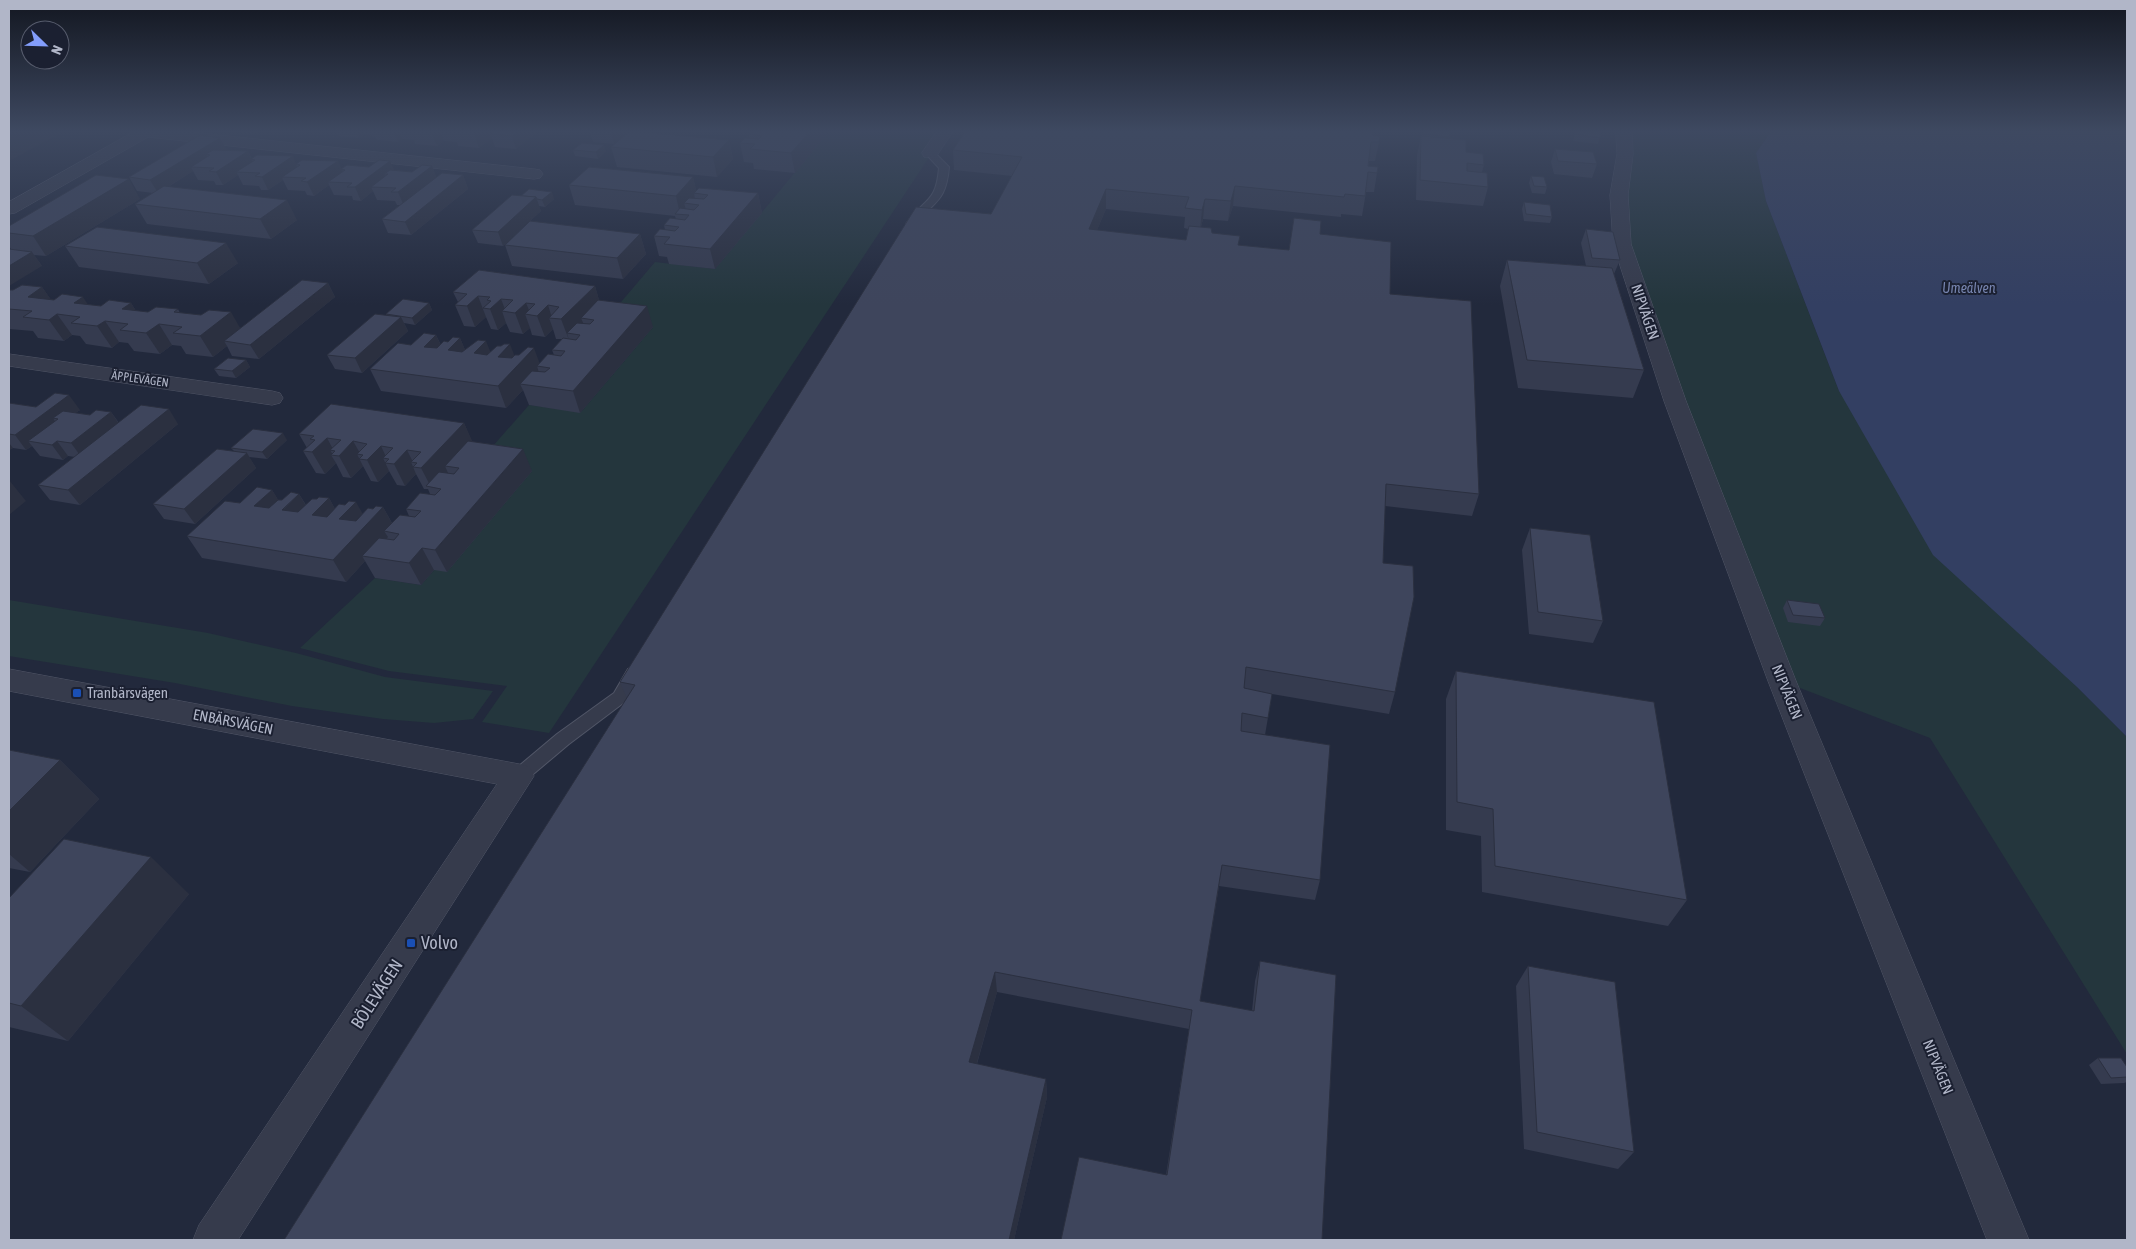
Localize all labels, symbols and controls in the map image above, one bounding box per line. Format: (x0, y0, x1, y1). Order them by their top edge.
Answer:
north arrow (20, 20, 70, 70)
text: N (48, 43, 66, 57)
water label: Umeälven (1942, 280, 1996, 296)
street label: NIPVÄGEN (1628, 282, 1663, 342)
street label: ÄPPLEVÄGEN (111, 368, 169, 390)
street label: NIPVÄGEN (1769, 662, 1806, 722)
place label: Tranbärsvägen (87, 684, 168, 701)
marker: Tranbärsvägen (71, 687, 83, 699)
street label: ENBÄRSVÄGEN (192, 705, 275, 738)
place label: Volvo (421, 932, 458, 953)
marker: Volvo (405, 937, 417, 949)
street label: BÖLEVÄGEN (346, 955, 407, 1032)
street label: NIPVÄGEN (1920, 1037, 1957, 1097)

